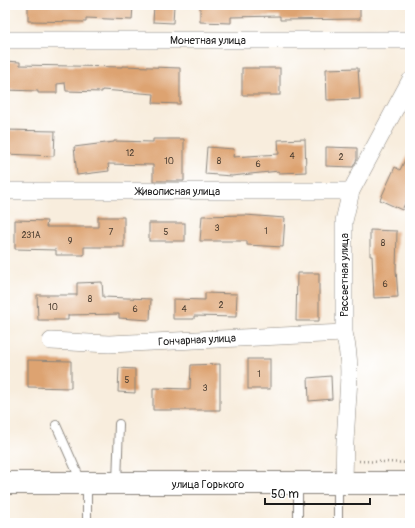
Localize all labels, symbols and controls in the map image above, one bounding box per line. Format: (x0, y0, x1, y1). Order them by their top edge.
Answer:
street label: Монетная улица (170, 34, 246, 47)
house number: 12 (126, 148, 134, 159)
house number: 4 (289, 151, 295, 162)
house number: 2 (338, 152, 344, 163)
house number: 10 (164, 156, 174, 167)
house number: 8 (217, 156, 222, 167)
house number: 6 (255, 159, 261, 170)
street label: Живописная улица (134, 185, 220, 198)
house number: 3 (214, 223, 220, 234)
house number: 1 (264, 226, 268, 237)
house number: 7 (109, 227, 114, 238)
house number: 5 (164, 227, 169, 238)
house number: 231А (21, 230, 41, 241)
street label: Рассветная улица (338, 233, 351, 317)
house number: 9 (68, 236, 73, 247)
house number: 8 (381, 238, 386, 249)
house number: 6 (382, 279, 388, 290)
house number: 8 (88, 294, 93, 305)
house number: 2 (218, 300, 224, 311)
house number: 10 (48, 302, 58, 313)
house number: 6 (132, 304, 138, 315)
house number: 4 (181, 304, 187, 315)
street label: Гончарная улица (158, 331, 236, 349)
house number: 1 (257, 369, 261, 380)
house number: 5 (125, 375, 130, 386)
house number: 3 (202, 383, 208, 394)
street label: улица Горького (171, 478, 244, 491)
scale bar (265, 480, 370, 506)
text: 50 m (271, 487, 299, 502)

